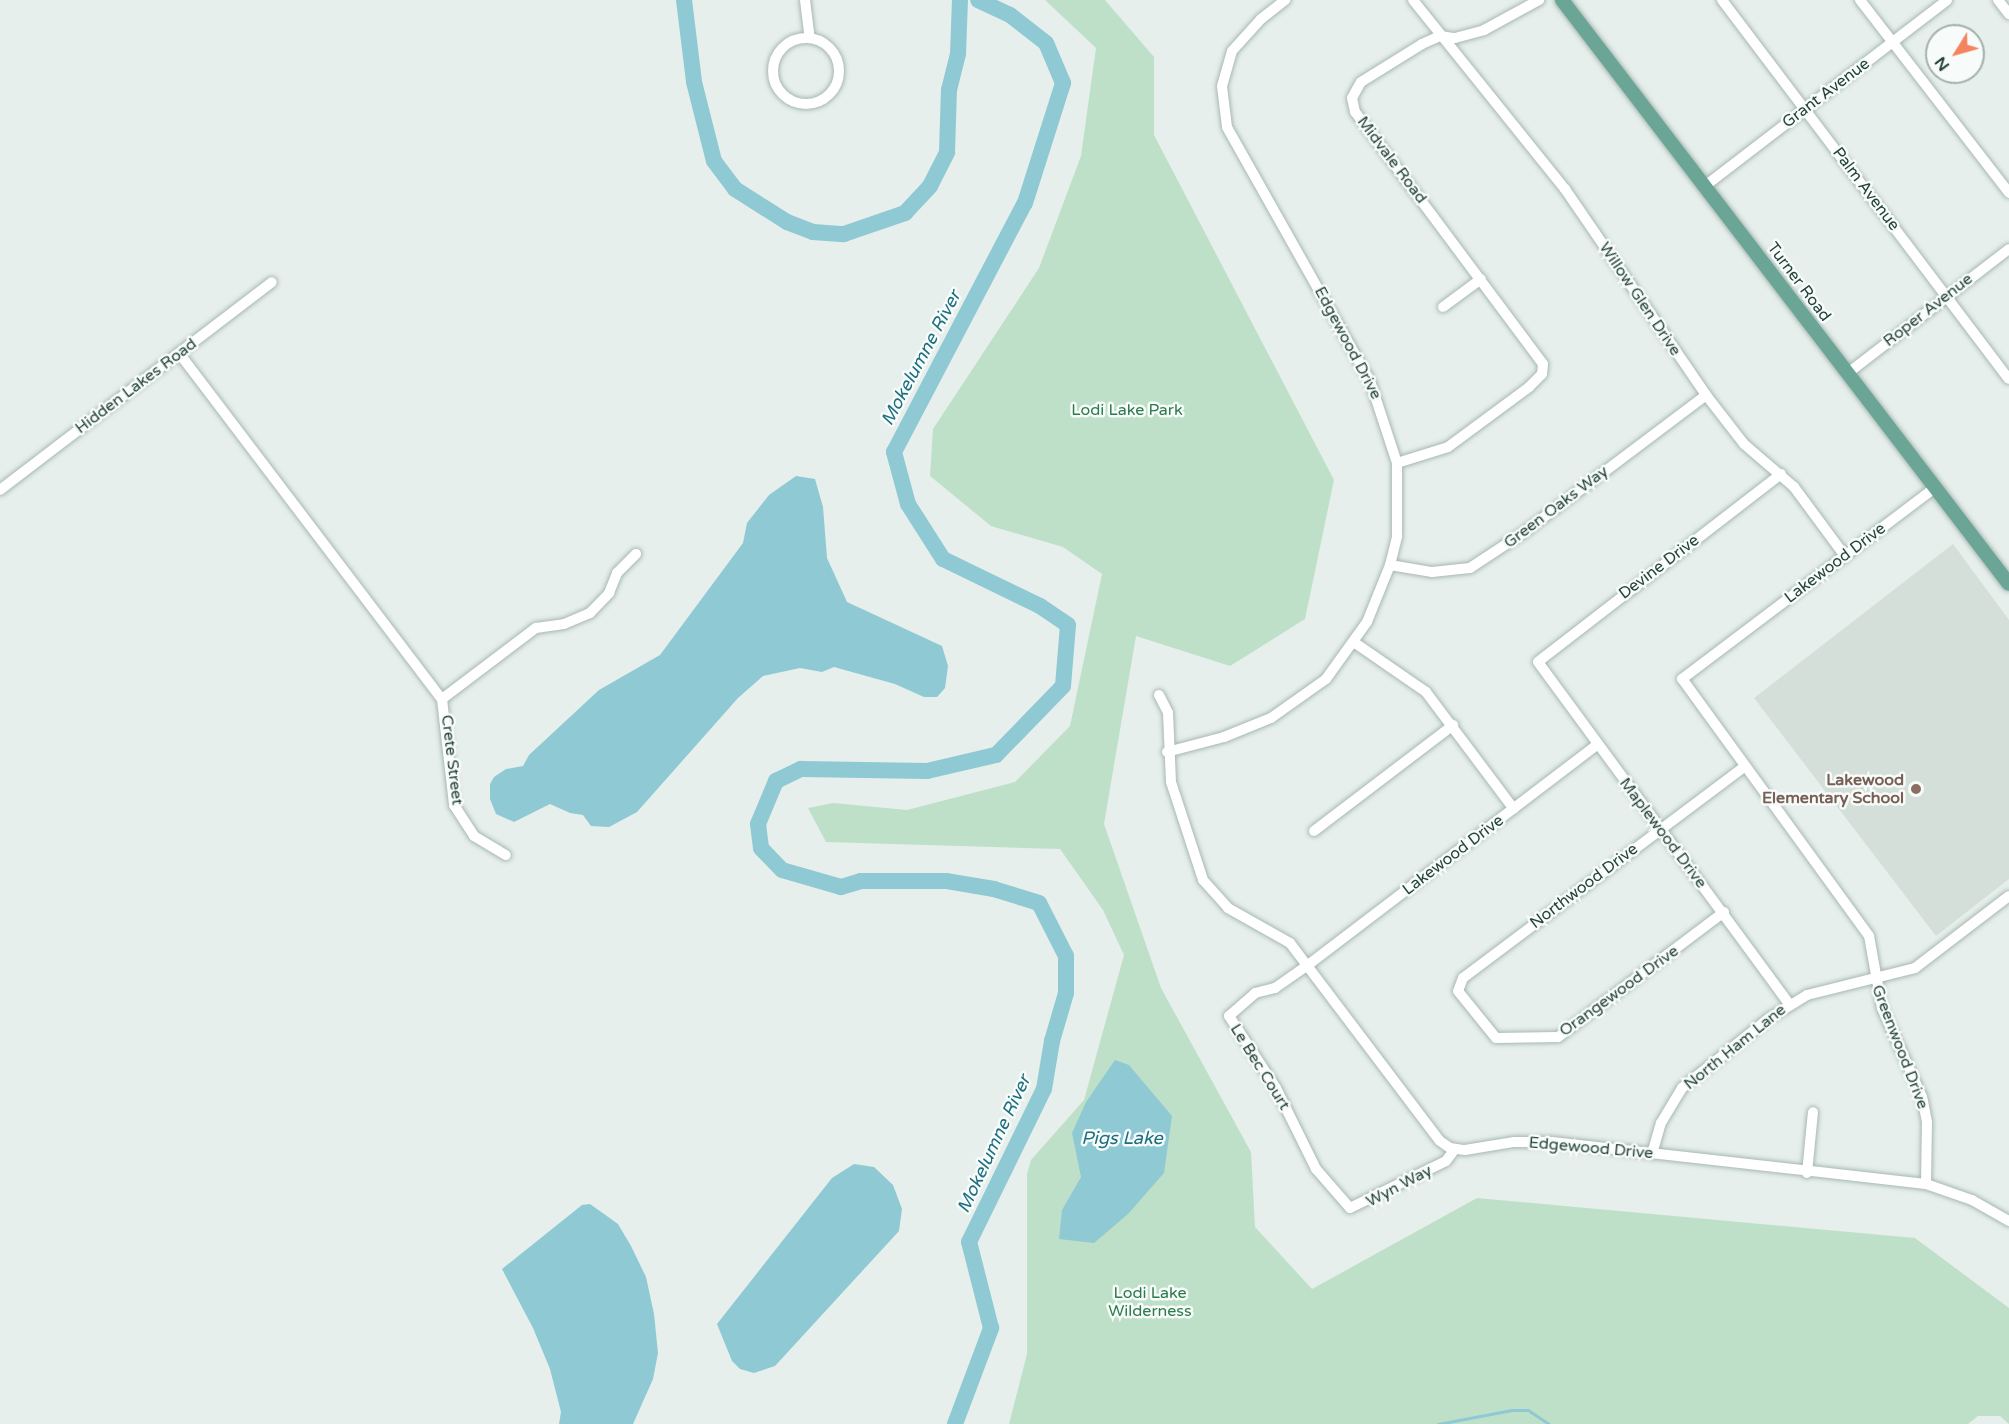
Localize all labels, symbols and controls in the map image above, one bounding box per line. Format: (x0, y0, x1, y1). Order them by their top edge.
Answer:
north arrow (1925, 24, 1985, 84)
text: N (1930, 52, 1954, 75)
street label: Grant Avenue (1779, 54, 1873, 132)
street label: Midvale Road (1353, 113, 1431, 207)
street label: Palm Avenue (1828, 144, 1904, 234)
street label: Willow Glen Drive (1595, 239, 1685, 359)
street label: Turner Road (1763, 239, 1835, 325)
street label: Roper Avenue (1880, 269, 1976, 351)
street label: Edgewood Drive (1310, 283, 1386, 403)
water label: Mokelumne River (876, 287, 966, 429)
street label: Hidden Lakes Road (72, 334, 200, 438)
park label: Lodi Lake Park (1071, 400, 1183, 420)
street label: Green Oaks Way (1500, 462, 1612, 552)
street label: Lakewood Drive (1781, 519, 1889, 607)
street label: Devine Drive (1615, 531, 1703, 603)
street label: Crete Street (437, 714, 467, 806)
place label: Lakewood Elementary School (1762, 770, 1904, 808)
street label: Maplewood Drive (1615, 774, 1711, 892)
marker: Lakewood Elementary School (1909, 782, 1923, 796)
street label: Lakewood Drive (1399, 811, 1507, 899)
street label: Northwood Drive (1526, 839, 1642, 933)
street label: Orangewood Drive (1556, 941, 1682, 1041)
street label: Greenwood Drive (1867, 982, 1933, 1112)
street label: North Ham Lane (1680, 1000, 1790, 1094)
street label: Le Bec Court (1226, 1020, 1294, 1114)
water label: Mokelumne River (953, 1072, 1035, 1216)
water label: Pigs Lake (1081, 1127, 1163, 1149)
street label: Edgewood Drive (1528, 1133, 1654, 1163)
street label: Wyn Way (1363, 1161, 1435, 1211)
park label: Lodi Lake Wilderness (1108, 1283, 1192, 1321)

